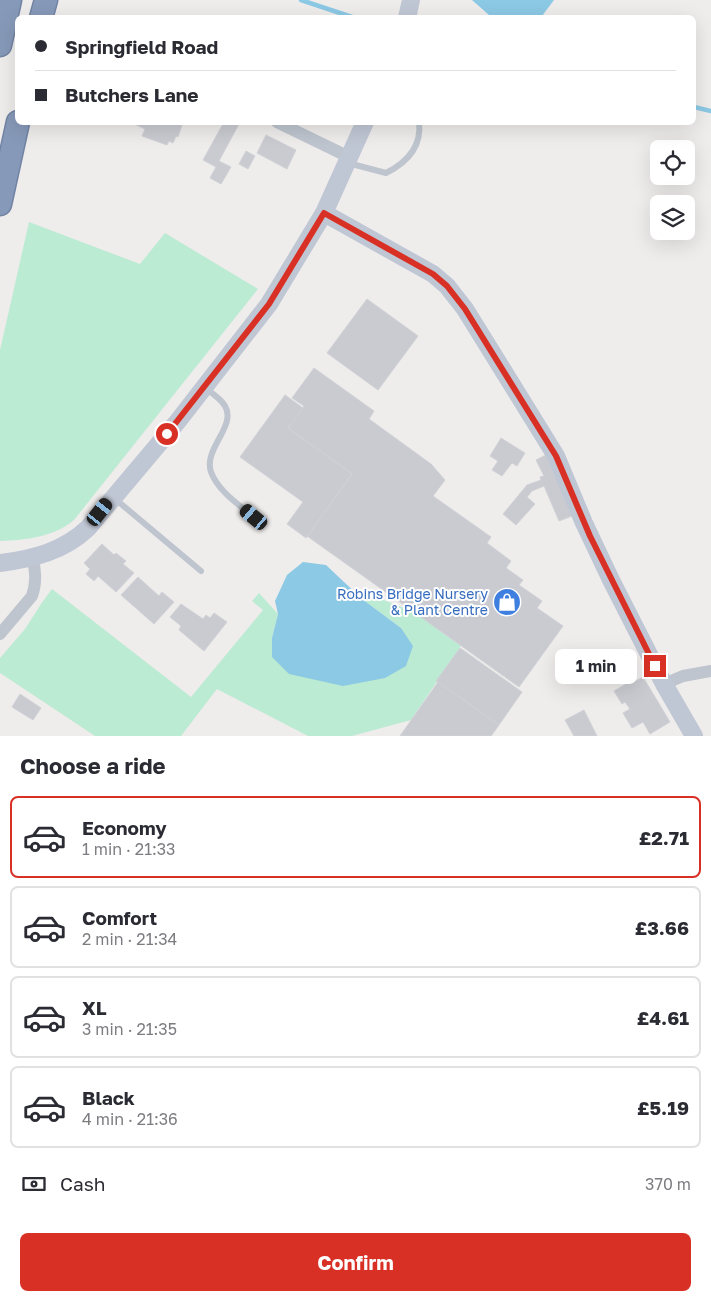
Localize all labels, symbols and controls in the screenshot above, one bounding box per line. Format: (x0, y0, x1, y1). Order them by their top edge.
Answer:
text: Springfield Road (65, 35, 218, 58)
text: Butchers Lane (65, 83, 198, 106)
map controls (650, 140, 695, 240)
button: locate (650, 140, 695, 185)
button: layers (650, 195, 695, 240)
route start (156, 423, 178, 445)
car (84, 496, 115, 528)
car (237, 502, 270, 532)
place label: Robins Bridge Nursery & Plant Centre (337, 585, 488, 618)
shop icon: Robins Bridge Nursery & Plant Centre (492, 587, 522, 617)
callout: 1 min (555, 648, 638, 684)
route end (644, 655, 666, 677)
text: 1 min (576, 656, 616, 676)
text: Choose a ride (20, 752, 166, 779)
icon: car (22, 815, 67, 860)
text: Economy (82, 816, 167, 839)
text: £2.71 (639, 826, 689, 849)
text: 1 min · 21:33 (82, 839, 175, 859)
icon: car (22, 905, 67, 950)
text: Comfort (82, 906, 157, 929)
text: £3.66 (635, 916, 689, 939)
text: 2 min · 21:34 (82, 929, 177, 949)
icon: car (22, 995, 67, 1040)
text: XL (82, 996, 107, 1019)
text: £4.61 (637, 1006, 689, 1029)
text: 3 min · 21:35 (82, 1019, 177, 1039)
icon: car (22, 1085, 67, 1130)
text: Black (82, 1086, 135, 1109)
text: £5.19 (637, 1096, 689, 1119)
text: 4 min · 21:36 (82, 1109, 178, 1129)
icon: cash (20, 1170, 48, 1198)
text: Cash (60, 1172, 105, 1195)
text: 370 m (645, 1174, 691, 1194)
button: Confirm (20, 1233, 691, 1291)

